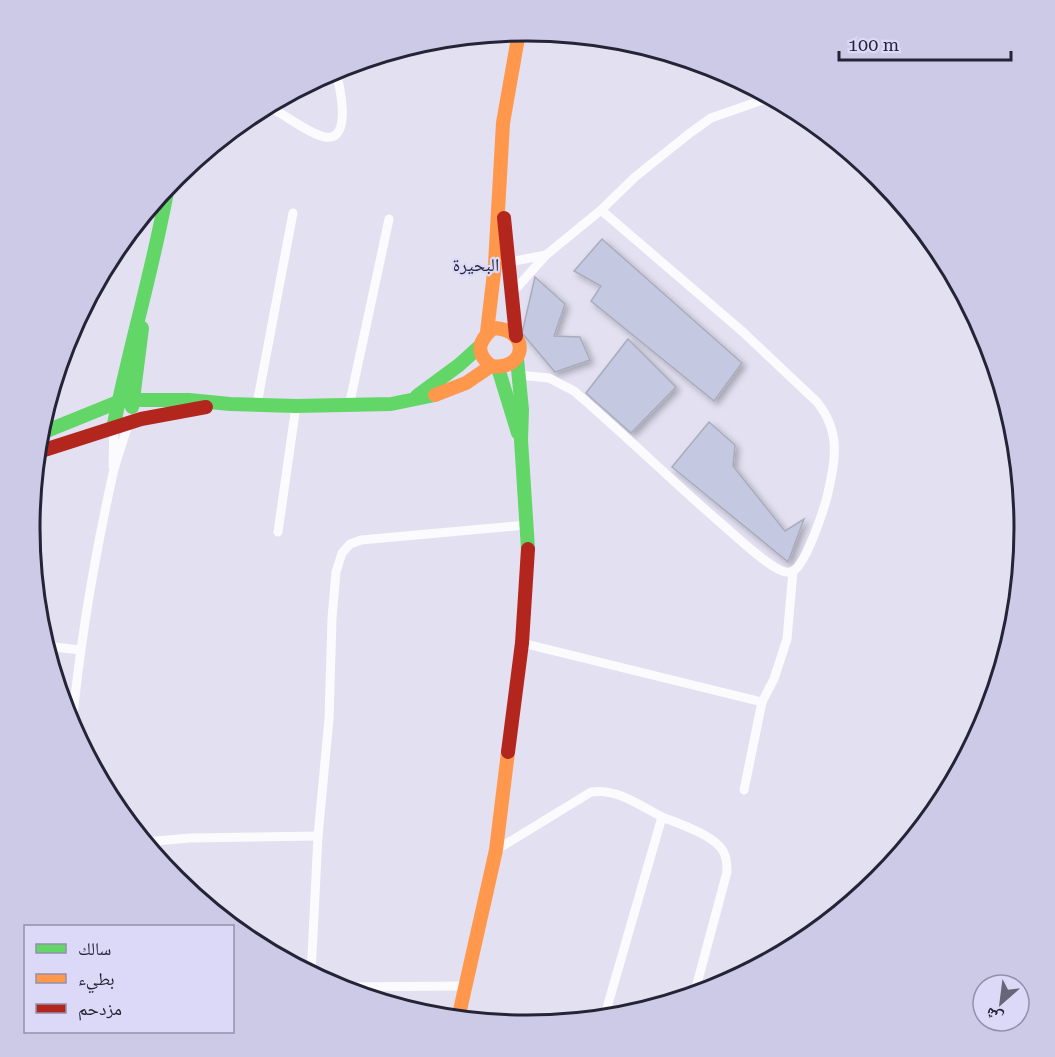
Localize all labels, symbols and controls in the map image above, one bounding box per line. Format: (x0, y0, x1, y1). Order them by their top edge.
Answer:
scale bar (839, 24, 1012, 62)
text: 100 m (848, 34, 899, 55)
district label: البحيرة (453, 254, 499, 275)
legend (24, 925, 234, 1033)
text: سالك (78, 938, 111, 959)
text: بطيء (78, 968, 115, 994)
north arrow (971, 973, 1031, 1033)
text: مزدحم (78, 998, 122, 1021)
text: ش (982, 1003, 1006, 1028)

